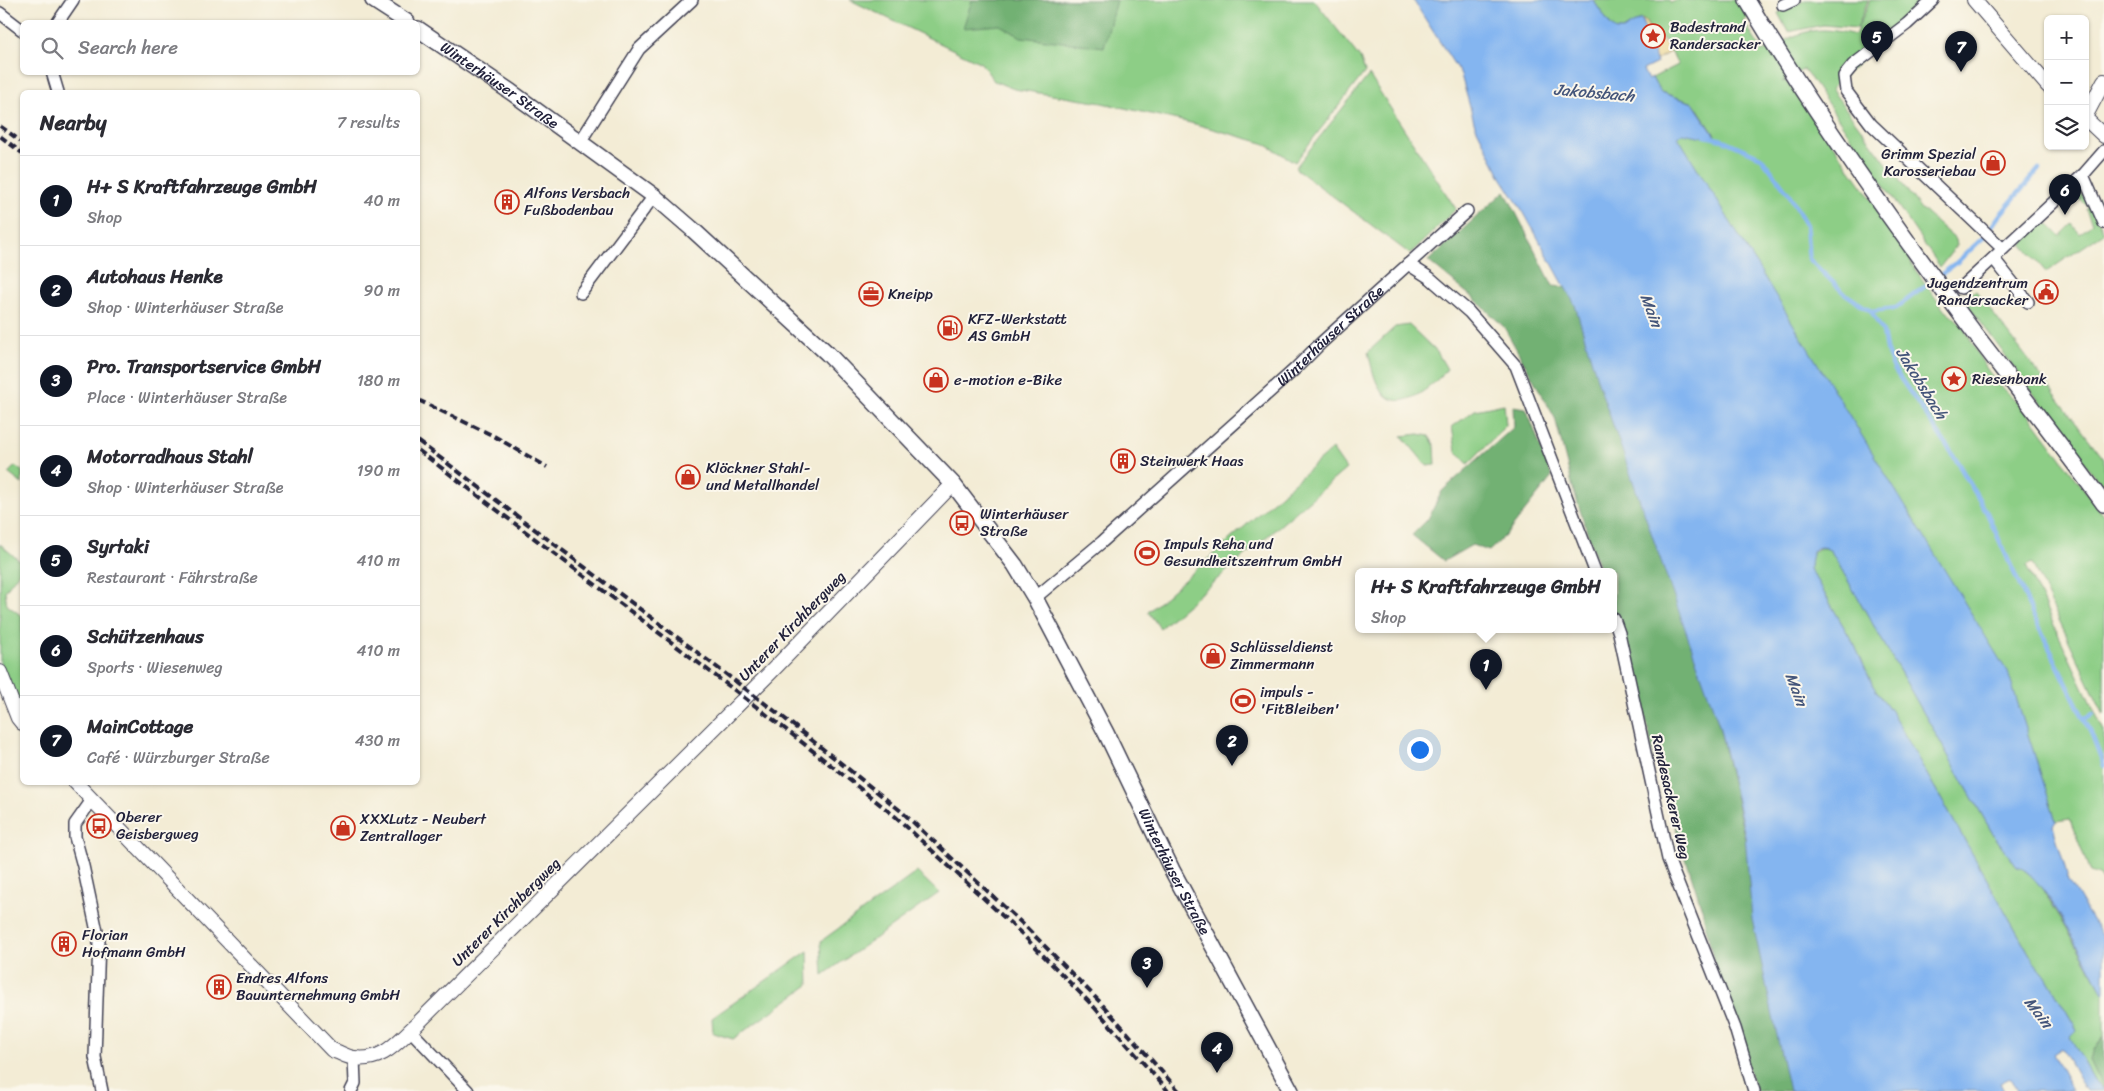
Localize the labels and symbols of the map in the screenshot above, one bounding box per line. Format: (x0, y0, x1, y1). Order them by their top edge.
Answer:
place label: Badestrand Randersacker (1670, 14, 1761, 57)
pin: 5 (1861, 21, 1893, 62)
place icon: Badestrand Randersacker (1640, 23, 1666, 49)
pin: 7 (1945, 31, 1977, 72)
street label: Winterhäuser Straße (435, 35, 564, 136)
water label: Jakobsbach (1553, 75, 1637, 111)
place label: Grimm Spezial Karosseriebau (1881, 141, 1977, 184)
shop icon: Grimm Spezial Karosseriebau (1980, 150, 2006, 176)
pin: 6 (2049, 174, 2081, 215)
place label: Alfons Versbach Fußbodenbau (523, 180, 630, 223)
building icon: Alfons Versbach Fußbodenbau (494, 189, 520, 215)
place label: Jugendzentrum Randersacker (1926, 270, 2029, 313)
street label: Winterhäuser Straße (1270, 279, 1390, 393)
public building icon: Jugendzentrum Randersacker (2033, 279, 2059, 305)
office icon: Kneipp (858, 281, 884, 307)
place label: Kneipp (888, 281, 933, 307)
water label: Main (1632, 289, 1672, 334)
place label: KFZ-Werkstatt AS GmbH (967, 306, 1068, 349)
fuel station icon: KFZ-Werkstatt AS GmbH (937, 315, 963, 341)
water label: Jakobsbach (1888, 341, 1956, 426)
place icon: Riesenbank (1941, 366, 1967, 392)
place label: Riesenbank (1972, 366, 2047, 392)
shop icon: e-motion e-Bike (923, 367, 949, 393)
place label: e-motion e-Bike (954, 367, 1062, 393)
building icon: Steinwerk Haas (1110, 448, 1136, 474)
place label: Steinwerk Haas (1140, 448, 1244, 474)
place label: Klöckner Stahl- und Metallhandel (706, 455, 820, 498)
shop icon: Klöckner Stahl- und Metallhandel (675, 464, 701, 490)
place label: Winterhäuser Straße (980, 501, 1069, 544)
bus stop icon: Winterhäuser Straße (949, 510, 975, 536)
place label: Impuls Reha und Gesundheitszentrum GmbH (1163, 531, 1343, 574)
sports icon: Impuls Reha und Gesundheitszentrum GmbH (1134, 540, 1160, 566)
street label: Unterer Kirchbergweg (732, 564, 852, 688)
place label: Schlüsseldienst Zimmermann (1230, 634, 1333, 677)
shop icon: Schlüsseldienst Zimmermann (1200, 643, 1226, 669)
pin: 1 (1470, 649, 1502, 690)
water label: Main (1777, 668, 1817, 713)
place label: impuls - 'FitBleiben' (1260, 679, 1340, 722)
sports icon: impuls - 'FitBleiben' (1230, 688, 1256, 714)
pin: 2 (1216, 725, 1248, 766)
street label: Randesackerer Weg (1644, 732, 1698, 862)
your location (1407, 737, 1433, 763)
street label: Winterhäuser Straße (1131, 803, 1218, 940)
place label: Oberer Geisbergweg (116, 804, 199, 847)
place label: XXXLutz - Neubert Zentrallager (359, 806, 487, 849)
bus stop icon: Oberer Geisbergweg (86, 813, 112, 839)
shop icon: XXXLutz - Neubert Zentrallager (330, 815, 356, 841)
street label: Unterer Kirchbergweg (445, 851, 567, 973)
place label: Florian Hofmann GmbH (82, 922, 186, 965)
building icon: Florian Hofmann GmbH (51, 931, 77, 957)
pin: 3 (1131, 947, 1163, 988)
place label: Endres Alfons Bauunternehmung GmbH (236, 965, 400, 1008)
building icon: Endres Alfons Bauunternehmung GmbH (206, 974, 232, 1000)
water label: Main (2017, 990, 2062, 1037)
pin: 4 (1201, 1032, 1233, 1073)

